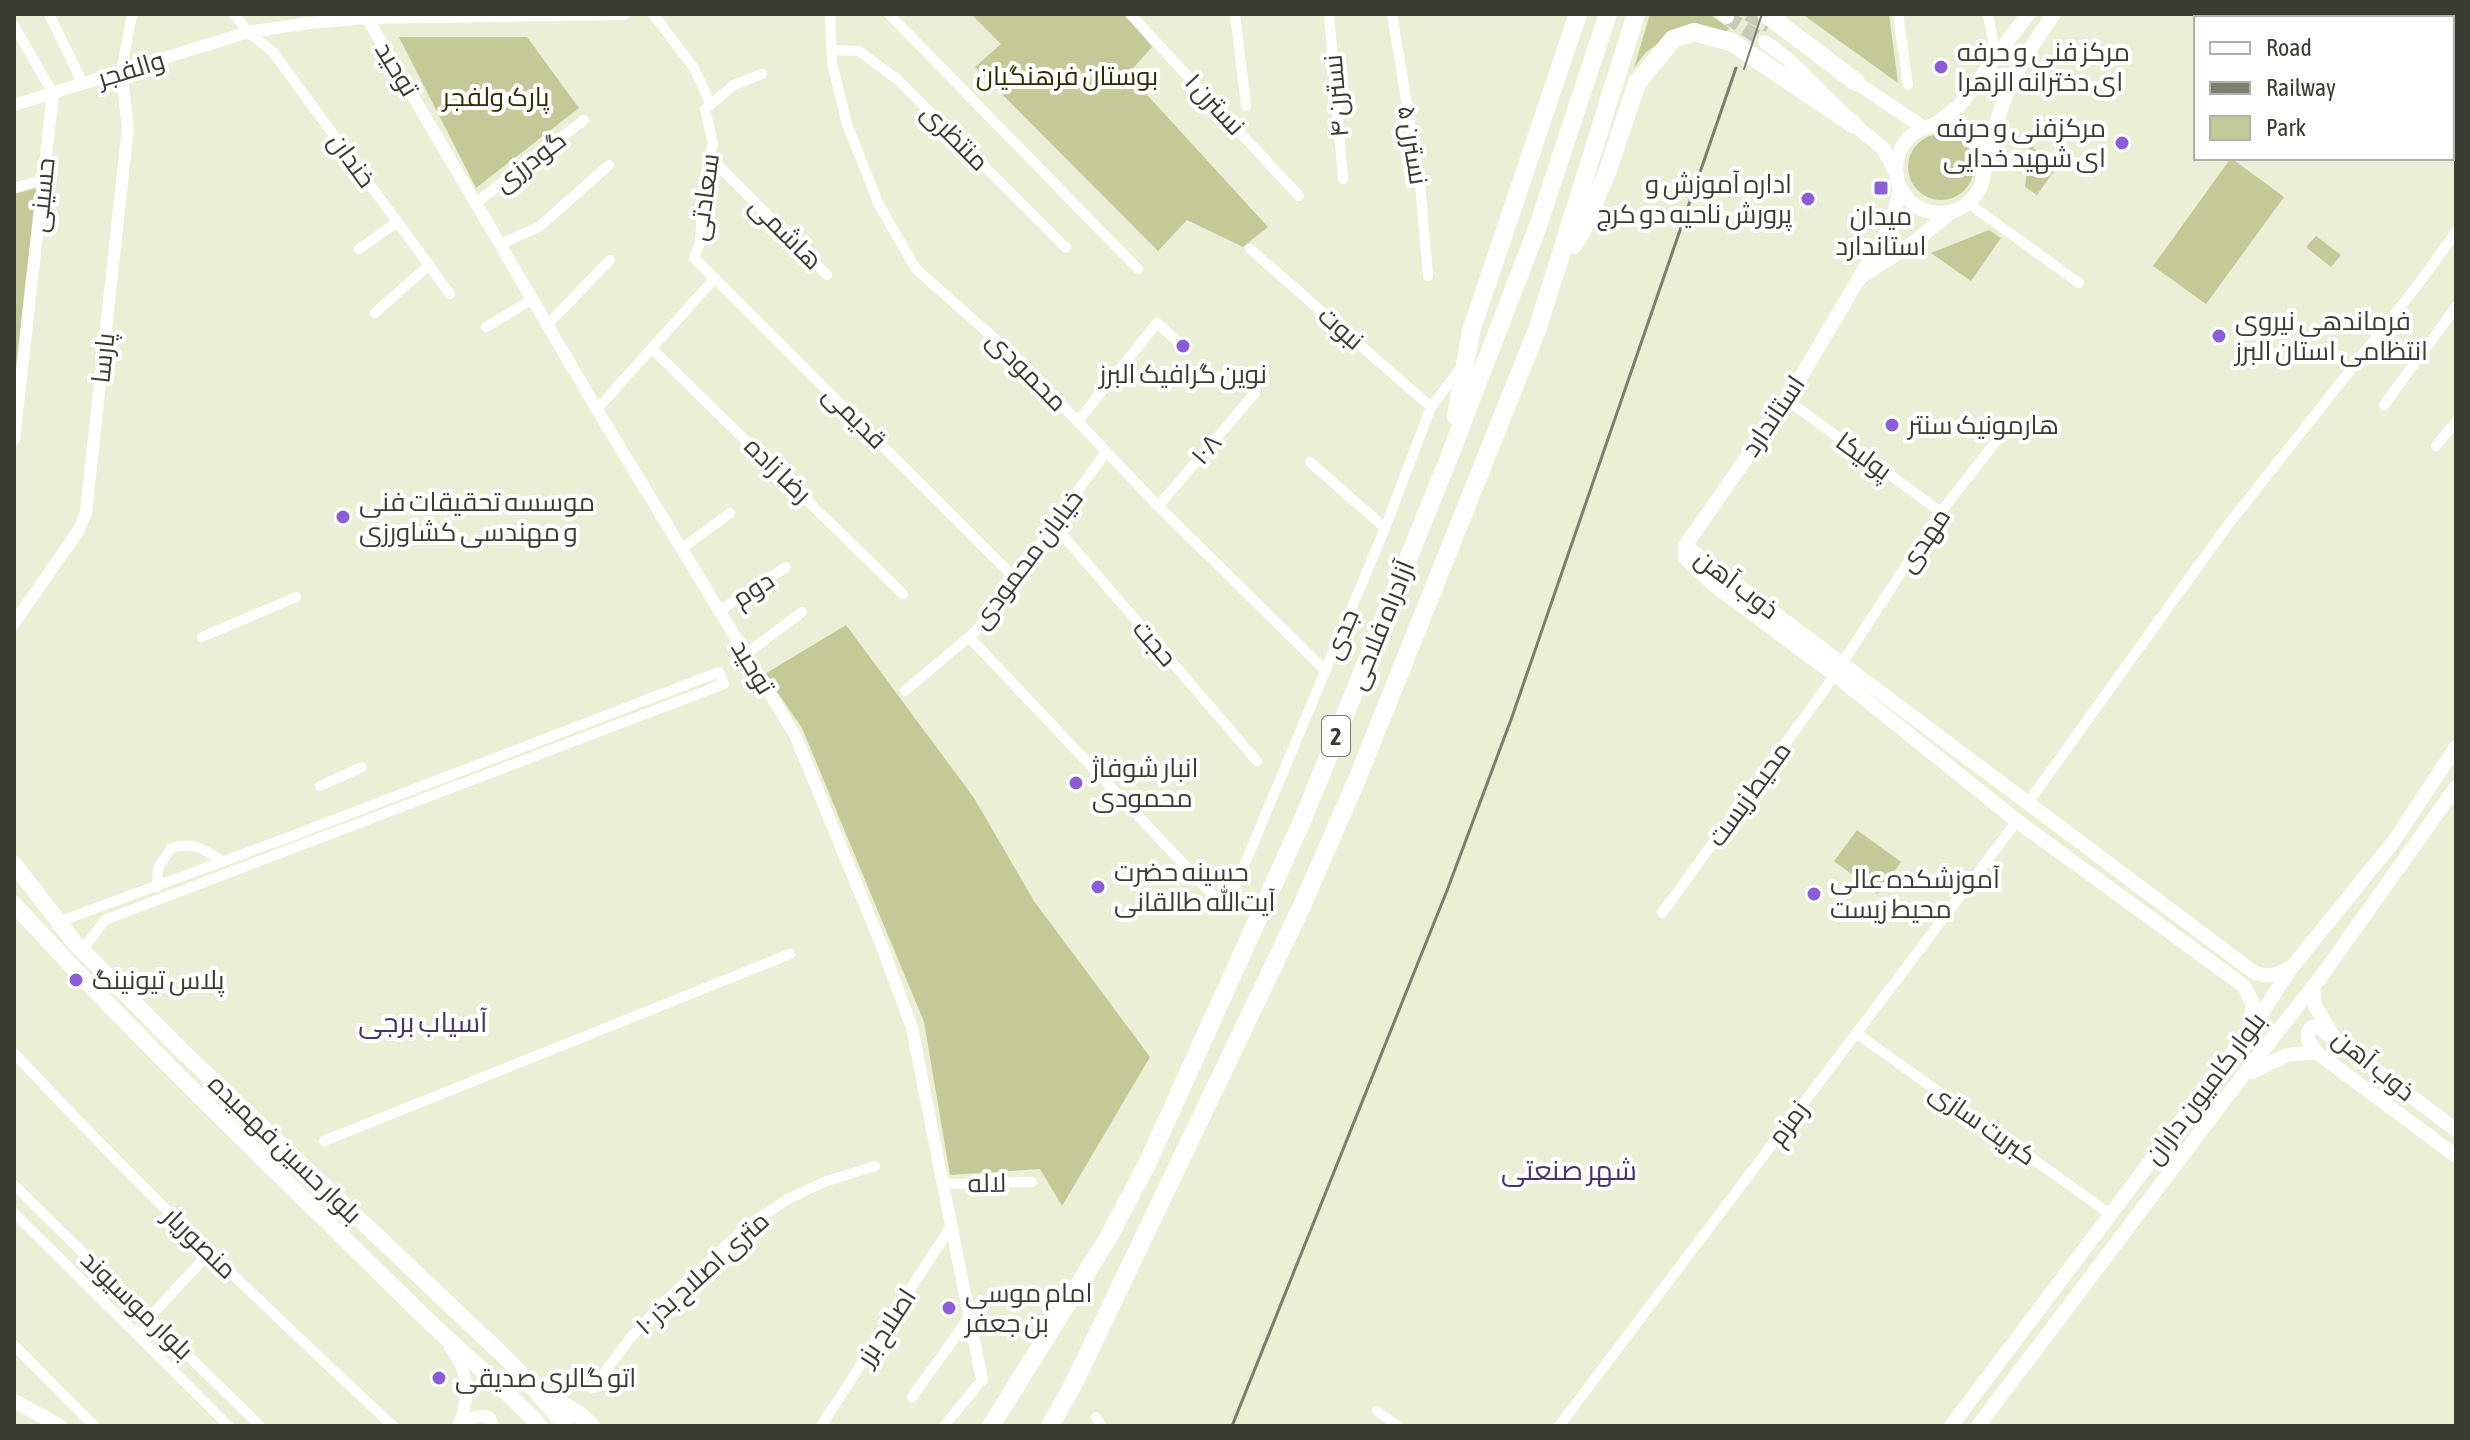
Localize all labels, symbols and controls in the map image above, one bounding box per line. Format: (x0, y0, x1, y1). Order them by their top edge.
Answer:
legend (2194, 16, 2454, 160)
text: Road (2266, 34, 2312, 61)
street label: توحید (369, 36, 425, 102)
place label: مرکز فنی و حرفه ای دخترانه الزهرا (1957, 37, 2130, 97)
street label: والفجر (92, 45, 168, 94)
street label: نسترن ۴ (1317, 53, 1355, 139)
marker: مرکز فنی و حرفه ای دخترانه الزهرا (1932, 58, 1950, 76)
park label: بوستان فرهنگیان (976, 61, 1158, 91)
street label: نسترن ۱ (1179, 67, 1251, 141)
text: Railway (2266, 74, 2336, 101)
park label: پارک ولفجر (441, 82, 549, 114)
street label: منتظری (915, 97, 995, 177)
street label: نسترن ۵ (1392, 103, 1434, 187)
place label: مرکزفنی و حرفه ای شهید خدایی (1937, 113, 2106, 174)
text: Park (2266, 114, 2307, 141)
street label: گودرزی (488, 124, 572, 198)
street label: خندان (322, 127, 382, 193)
marker: مرکزفنی و حرفه ای شهید خدایی (2113, 134, 2131, 152)
street label: سعادتی (683, 151, 726, 243)
street label: حسینی (23, 156, 62, 234)
place label: اداره آموزش و پرورش ناحیه دو کرج (1597, 169, 1792, 231)
marker: میدان استاندارد (1872, 179, 1890, 197)
street label: هاشمی (743, 190, 829, 276)
marker: اداره آموزش و پرورش ناحیه دو کرج (1799, 190, 1817, 208)
place label: میدان استاندارد (1835, 201, 1927, 261)
street label: نبوت (1312, 300, 1370, 356)
place label: فرماندهی نیروی انتظامی استان البرز (2233, 306, 2428, 367)
street label: محمودی (981, 325, 1073, 417)
marker: فرماندهی نیروی انتظامی استان البرز (2210, 327, 2228, 345)
street label: پارسا (85, 331, 123, 385)
marker: نوین گرافیک البرز (1174, 337, 1192, 355)
place label: نوین گرافیک البرز (1097, 359, 1267, 390)
street label: استاندارد (1735, 370, 1811, 462)
street label: قدیمی (816, 379, 893, 456)
place label: هارمونیک سنتر (1906, 410, 2059, 440)
marker: هارمونیک سنتر (1883, 416, 1901, 434)
street label: پولیکا (1829, 426, 1898, 488)
street label: ۱۰۸ (1185, 428, 1227, 470)
street label: رضا زاده (738, 431, 818, 509)
street label: خیابان محمودی (965, 484, 1089, 634)
place label: موسسه تحقیقات فنی و مهندسی کشاورزی (359, 487, 595, 548)
street label: مهدی (1892, 502, 1957, 578)
marker: موسسه تحقیقات فنی و مهندسی کشاورزی (334, 508, 352, 526)
street label: ذوب آهن (1689, 543, 1785, 626)
street label: آزادراه فلاحی (1342, 556, 1421, 694)
street label: دوم (727, 565, 781, 616)
street label: جدی (1317, 604, 1365, 664)
street label: حجت (1127, 614, 1183, 672)
street label: توحید (725, 634, 781, 700)
road number: 2 (1322, 716, 1350, 756)
street label: محیط زیست (1701, 736, 1797, 852)
place label: انبار شوفاژ محمودی (1090, 753, 1198, 813)
marker: انبار شوفاژ محمودی (1067, 774, 1085, 792)
place label: حسینه حضرت آیت‌الله طالقانی (1114, 857, 1276, 918)
place label: آموزشکده عالی محیط زیست (1830, 864, 2000, 924)
marker: حسینه حضرت آیت‌الله طالقانی (1089, 878, 1107, 896)
marker: آموزشکده عالی محیط زیست (1805, 885, 1823, 903)
place label: پلاس تیونینگ (92, 965, 225, 997)
marker: پلاس تیونینگ (67, 971, 85, 989)
district label: آسیاب برجی (358, 1006, 488, 1039)
street label: بلوار کامیون داران (2138, 1006, 2272, 1170)
street label: ذوب آهن (2326, 1023, 2421, 1108)
street label: بلوار حسین فهمیده (202, 1068, 368, 1230)
street label: کبریت سازی (1924, 1077, 2042, 1171)
street label: زمزم (1762, 1095, 1817, 1153)
district label: شهر صنعتی (1501, 1154, 1637, 1187)
street label: لاله (967, 1168, 1007, 1198)
street label: منصوریار (156, 1200, 243, 1285)
street label: ۱۰ متری اصلاح بذر (629, 1205, 776, 1342)
street label: بلوار موسیوند (75, 1244, 199, 1366)
place label: امام موسی بن جعفر (963, 1278, 1092, 1339)
street label: اصلاح بزر (849, 1283, 924, 1374)
marker: امام موسی بن جعفر (940, 1299, 958, 1317)
place label: اتو گالری صدیقی (455, 1363, 636, 1394)
marker: اتو گالری صدیقی (430, 1369, 448, 1387)

